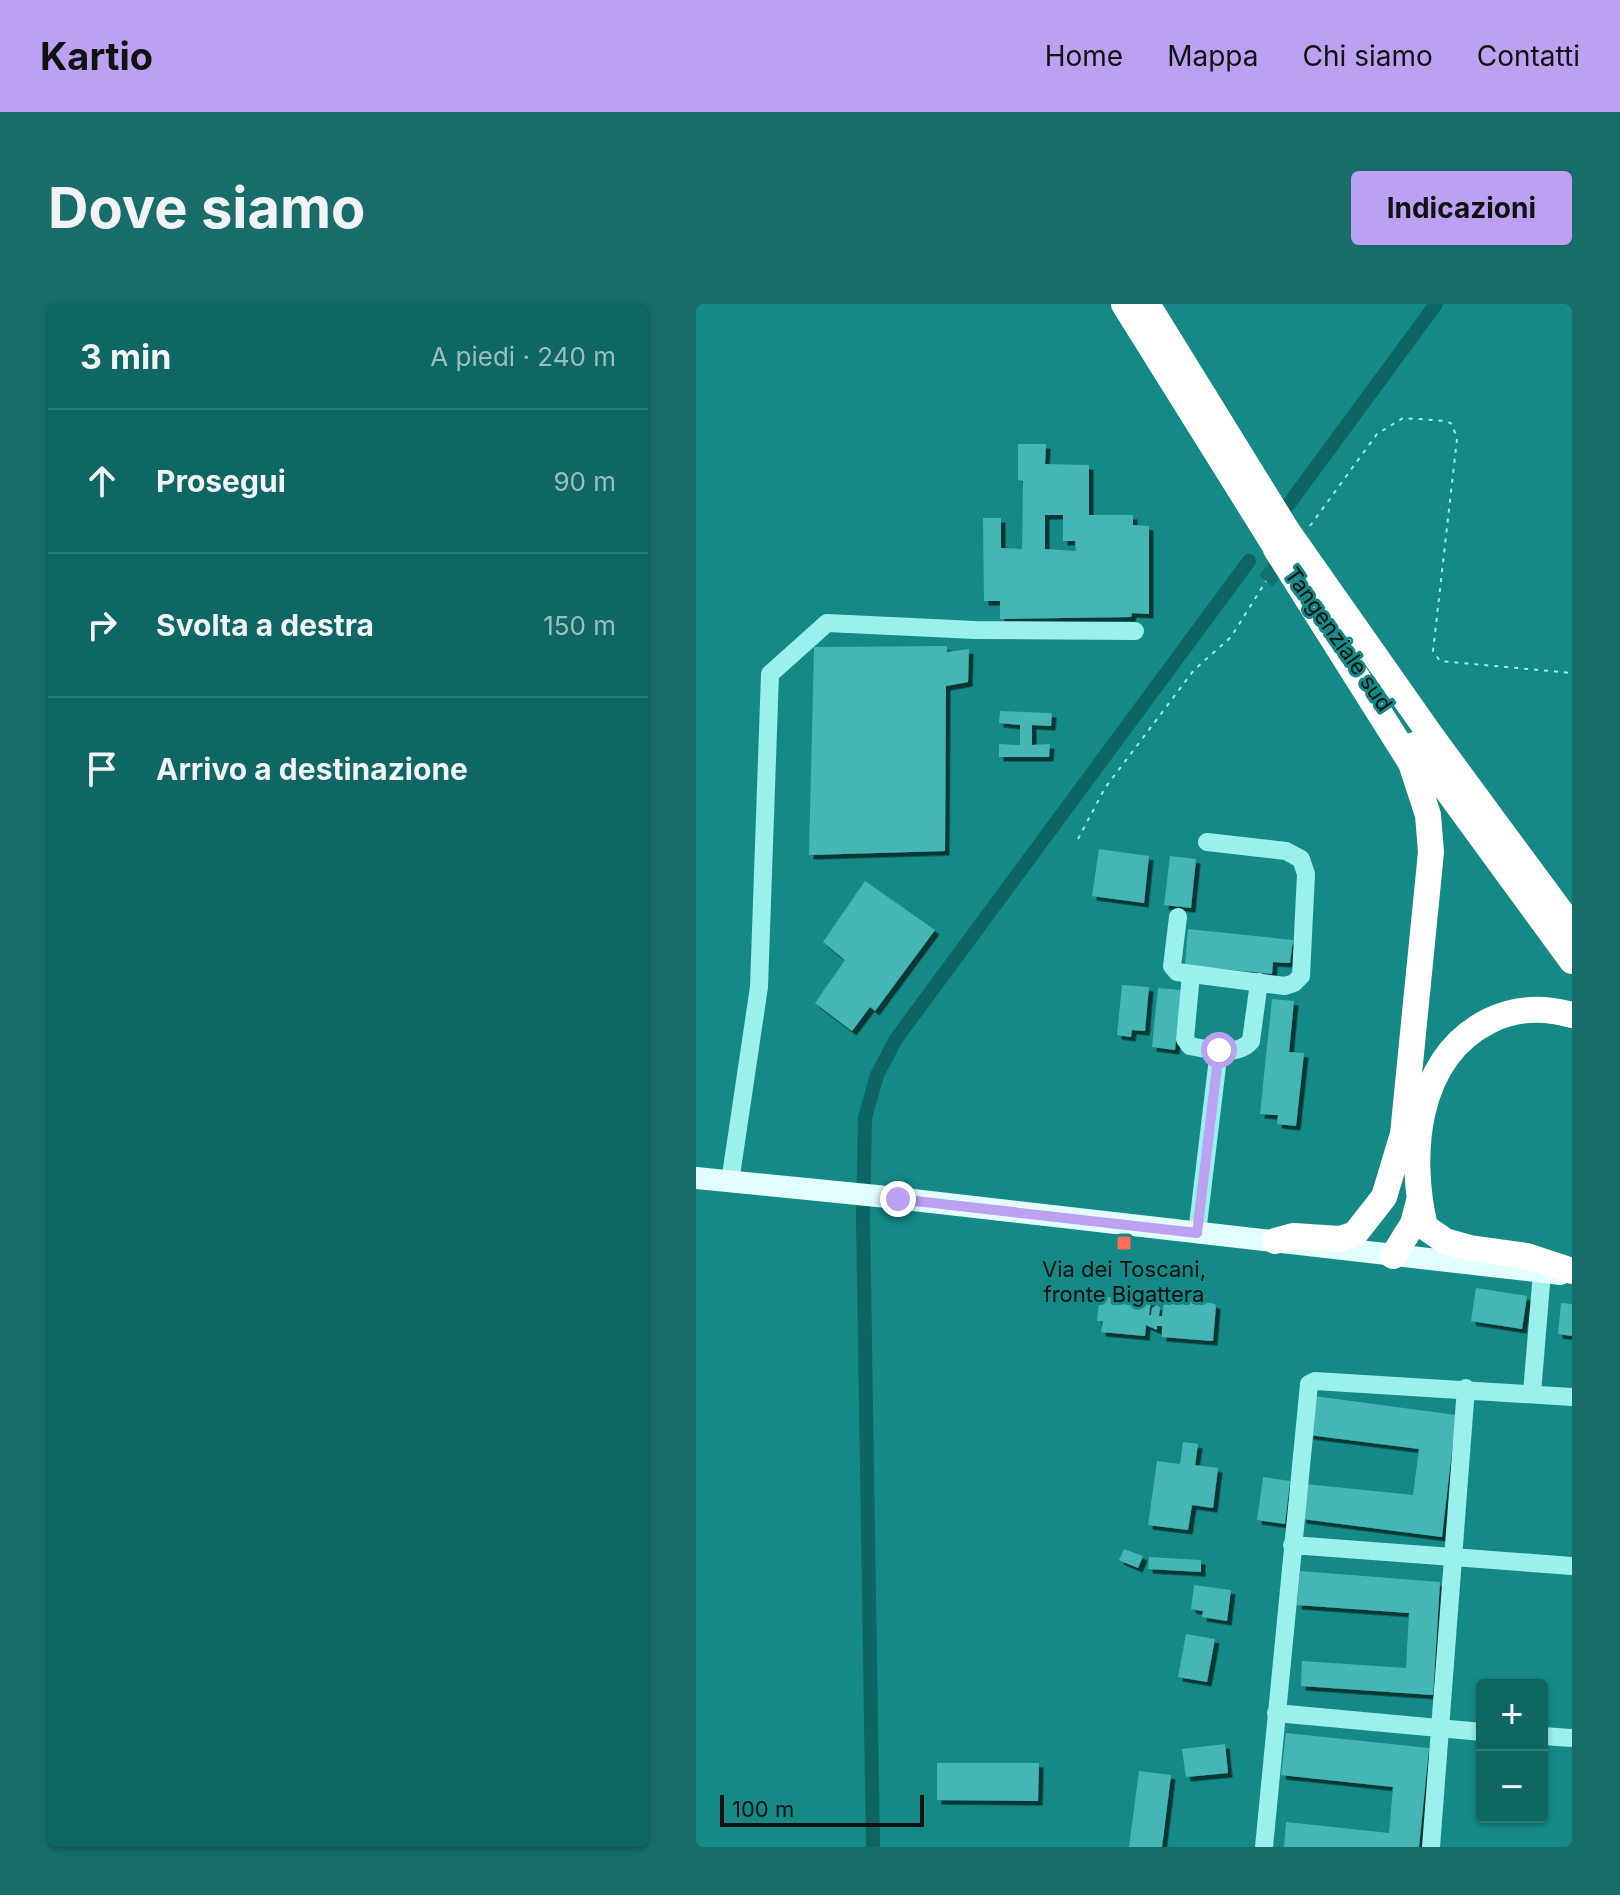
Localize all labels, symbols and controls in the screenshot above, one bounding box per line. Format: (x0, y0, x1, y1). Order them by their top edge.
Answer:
text: Kartio (40, 33, 153, 79)
text: Home (1045, 39, 1123, 73)
text: Mappa (1167, 39, 1259, 73)
text: Chi siamo (1303, 39, 1433, 73)
text: Contatti (1477, 39, 1580, 73)
button: Indicazioni (1351, 171, 1572, 245)
text: Dove siamo (48, 174, 365, 242)
text: 3 min (80, 336, 171, 377)
text: A piedi · 240 m (430, 341, 616, 372)
icon: ahead (80, 459, 124, 503)
text: Prosegui (156, 463, 286, 499)
text: 90 m (553, 466, 616, 497)
street label: Tangenziale sud (1280, 562, 1398, 716)
icon: right (80, 603, 124, 647)
text: Svolta a destra (156, 607, 374, 643)
text: 150 m (543, 610, 616, 641)
icon: arrive (80, 747, 124, 791)
text: Arrivo a destinazione (156, 751, 468, 787)
route start (1201, 1032, 1237, 1068)
route end (880, 1181, 916, 1217)
marker: Via dei Toscani, fronte Bigattera (1115, 1234, 1133, 1252)
place label: Via dei Toscani, fronte Bigattera (1042, 1256, 1206, 1307)
map controls (1476, 1679, 1548, 1823)
button: + (1476, 1679, 1548, 1751)
button: − (1476, 1751, 1548, 1823)
scale bar (720, 1791, 924, 1827)
text: 100 m (732, 1796, 794, 1822)

